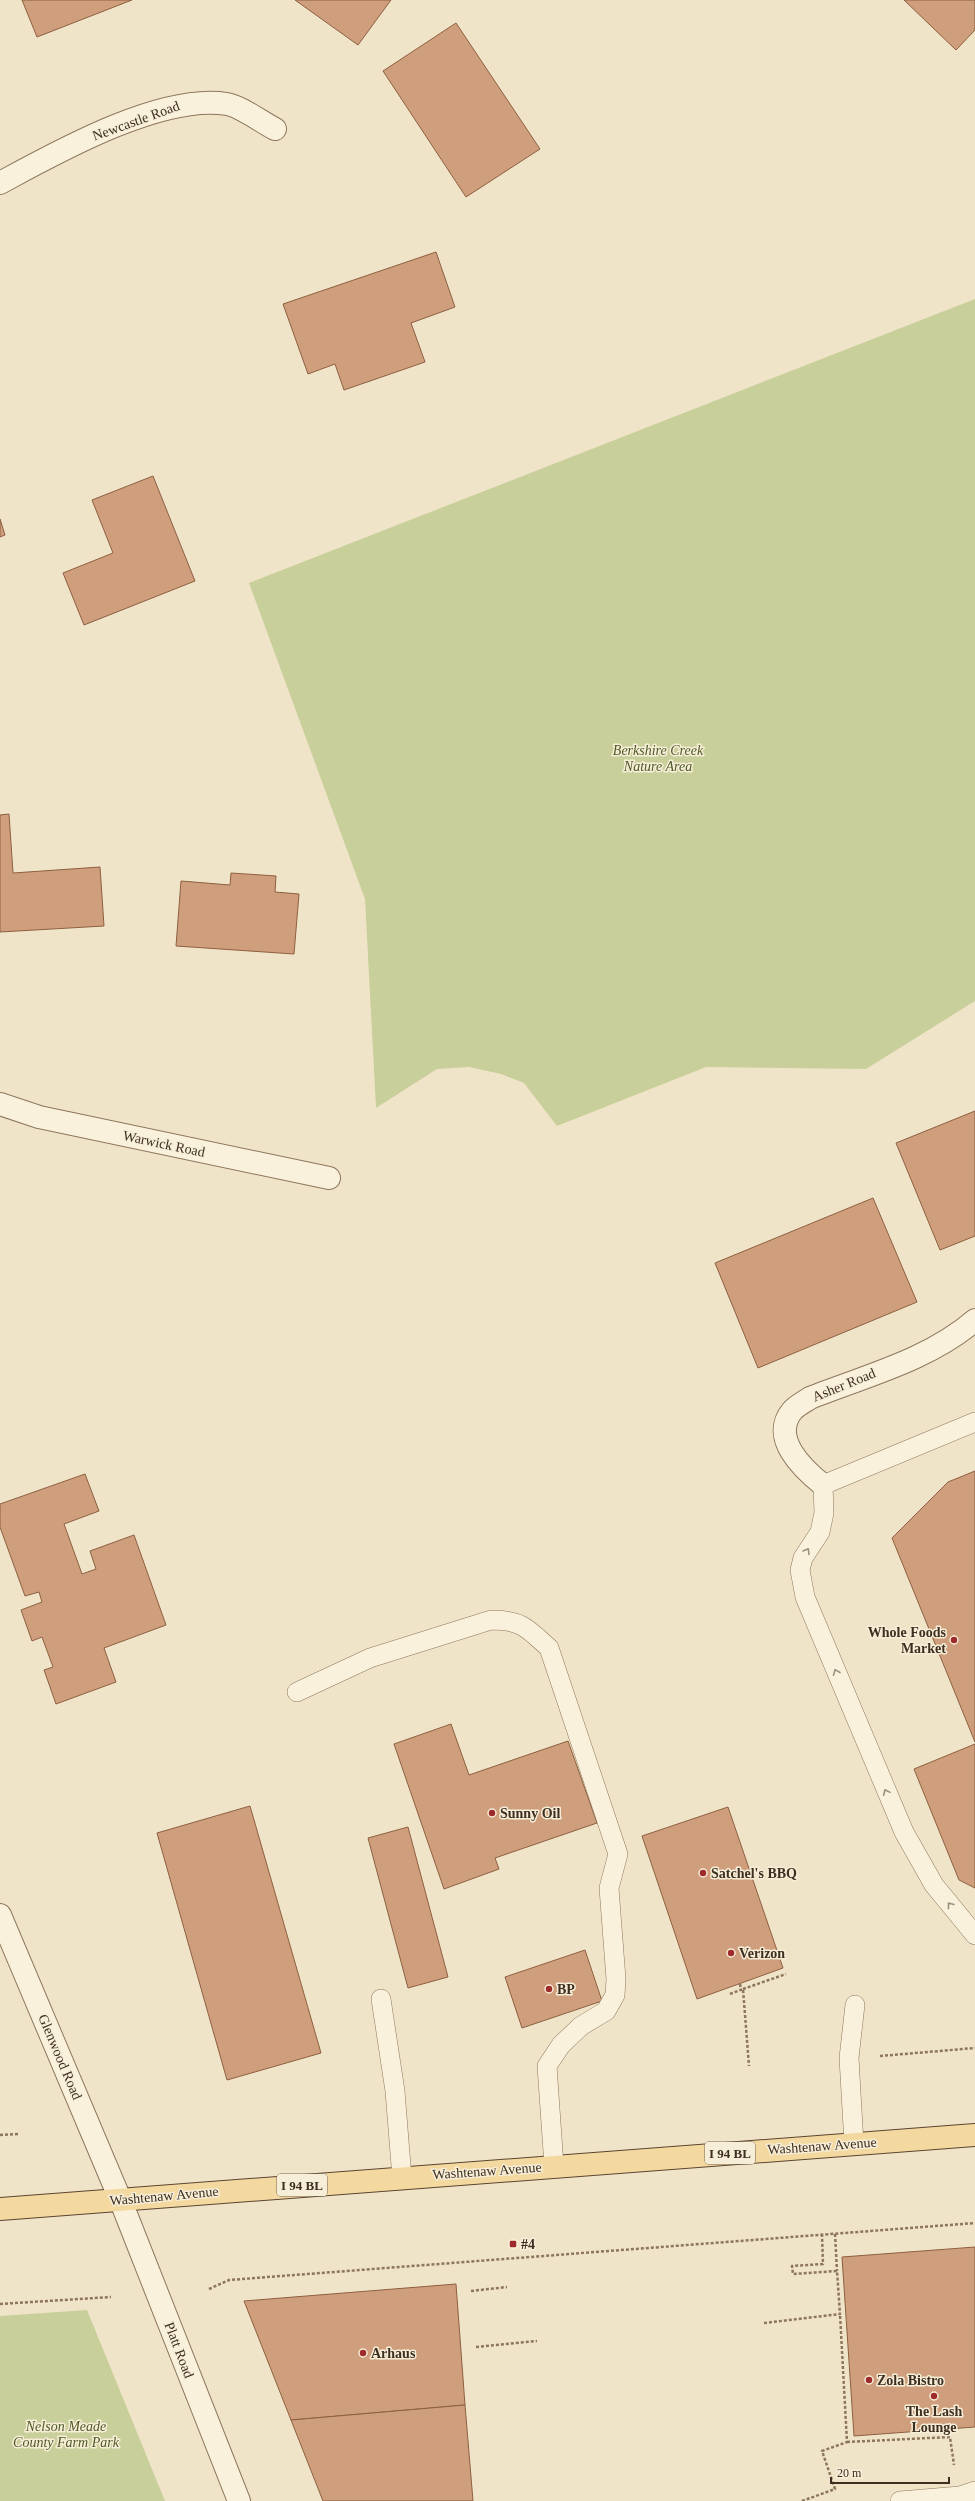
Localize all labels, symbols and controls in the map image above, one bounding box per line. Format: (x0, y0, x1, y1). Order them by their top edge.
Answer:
street label: Newcastle Road (91, 98, 181, 144)
park label: Berkshire Creek Nature Area (613, 743, 704, 774)
street label: Warwick Road (122, 1128, 206, 1160)
street label: Asher Road (810, 1366, 878, 1404)
one-way arrow (803, 1548, 810, 1555)
place label: Whole Foods Market (868, 1625, 947, 1656)
marker: Whole Foods Market (949, 1635, 959, 1645)
one-way arrow (833, 1669, 841, 1677)
one-way arrow (883, 1789, 891, 1797)
place label: Sunny Oil (500, 1806, 560, 1821)
marker: Sunny Oil (487, 1808, 497, 1818)
place label: Satchel's BBQ (711, 1866, 797, 1881)
marker: Satchel's BBQ (698, 1868, 708, 1878)
one-way arrow (947, 1903, 954, 1910)
place label: Verizon (739, 1946, 785, 1961)
marker: Verizon (726, 1948, 736, 1958)
place label: BP (557, 1982, 575, 1997)
marker: BP (544, 1984, 554, 1994)
street label: Glenwood Road (35, 2012, 85, 2102)
street label: Washtenaw Avenue (767, 2135, 877, 2157)
road number: I 94 BL (705, 2142, 755, 2164)
street label: Washtenaw Avenue (432, 2160, 542, 2182)
road number: I 94 BL (277, 2174, 327, 2196)
street label: Washtenaw Avenue (109, 2184, 219, 2208)
place label: #4 (521, 2237, 535, 2252)
marker: #4 (508, 2239, 518, 2249)
street label: Platt Road (161, 2320, 197, 2380)
place label: Arhaus (371, 2346, 416, 2361)
marker: Arhaus (358, 2348, 368, 2358)
place label: Zola Bistro (877, 2373, 944, 2388)
marker: Zola Bistro (864, 2375, 874, 2385)
marker: The Lash Lounge (929, 2391, 939, 2401)
place label: The Lash Lounge (906, 2404, 962, 2435)
park label: Nelson Meade County Farm Park (13, 2419, 120, 2450)
scale bar (831, 2459, 949, 2485)
text: 20 m (837, 2466, 862, 2480)

